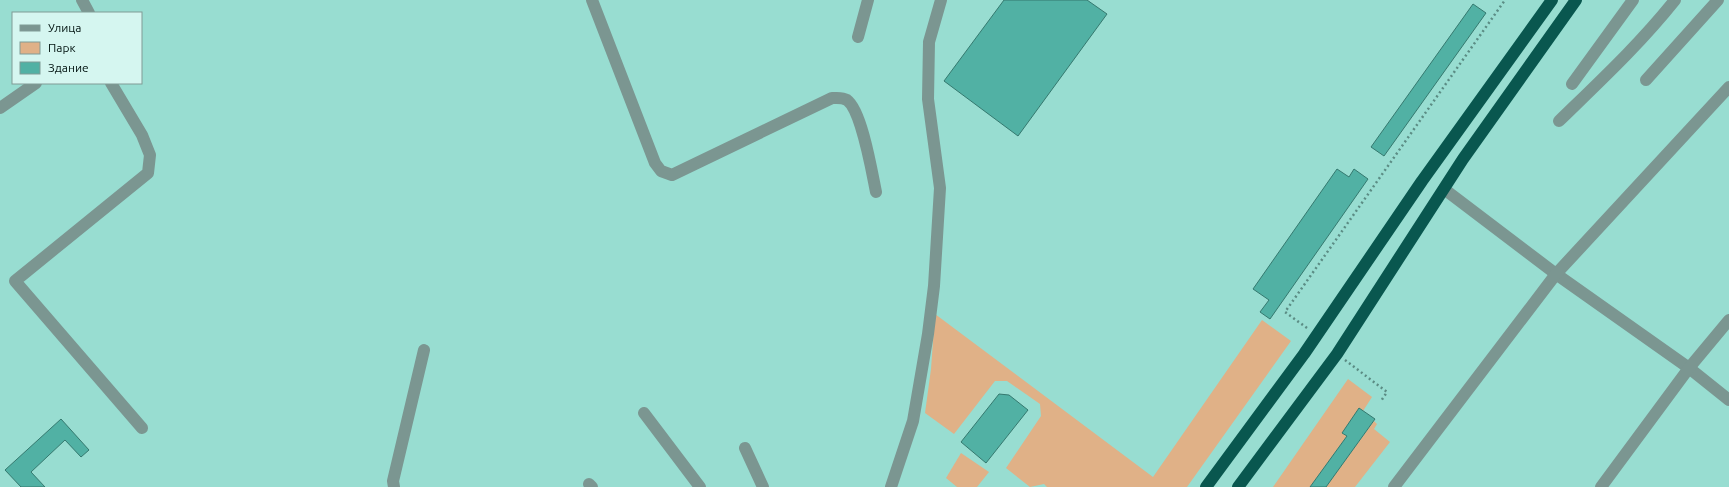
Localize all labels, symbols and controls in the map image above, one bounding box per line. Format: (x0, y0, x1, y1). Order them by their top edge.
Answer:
legend (12, 12, 142, 84)
text: Улица (48, 21, 81, 34)
text: Парк (48, 41, 76, 54)
text: Здание (48, 61, 89, 74)

